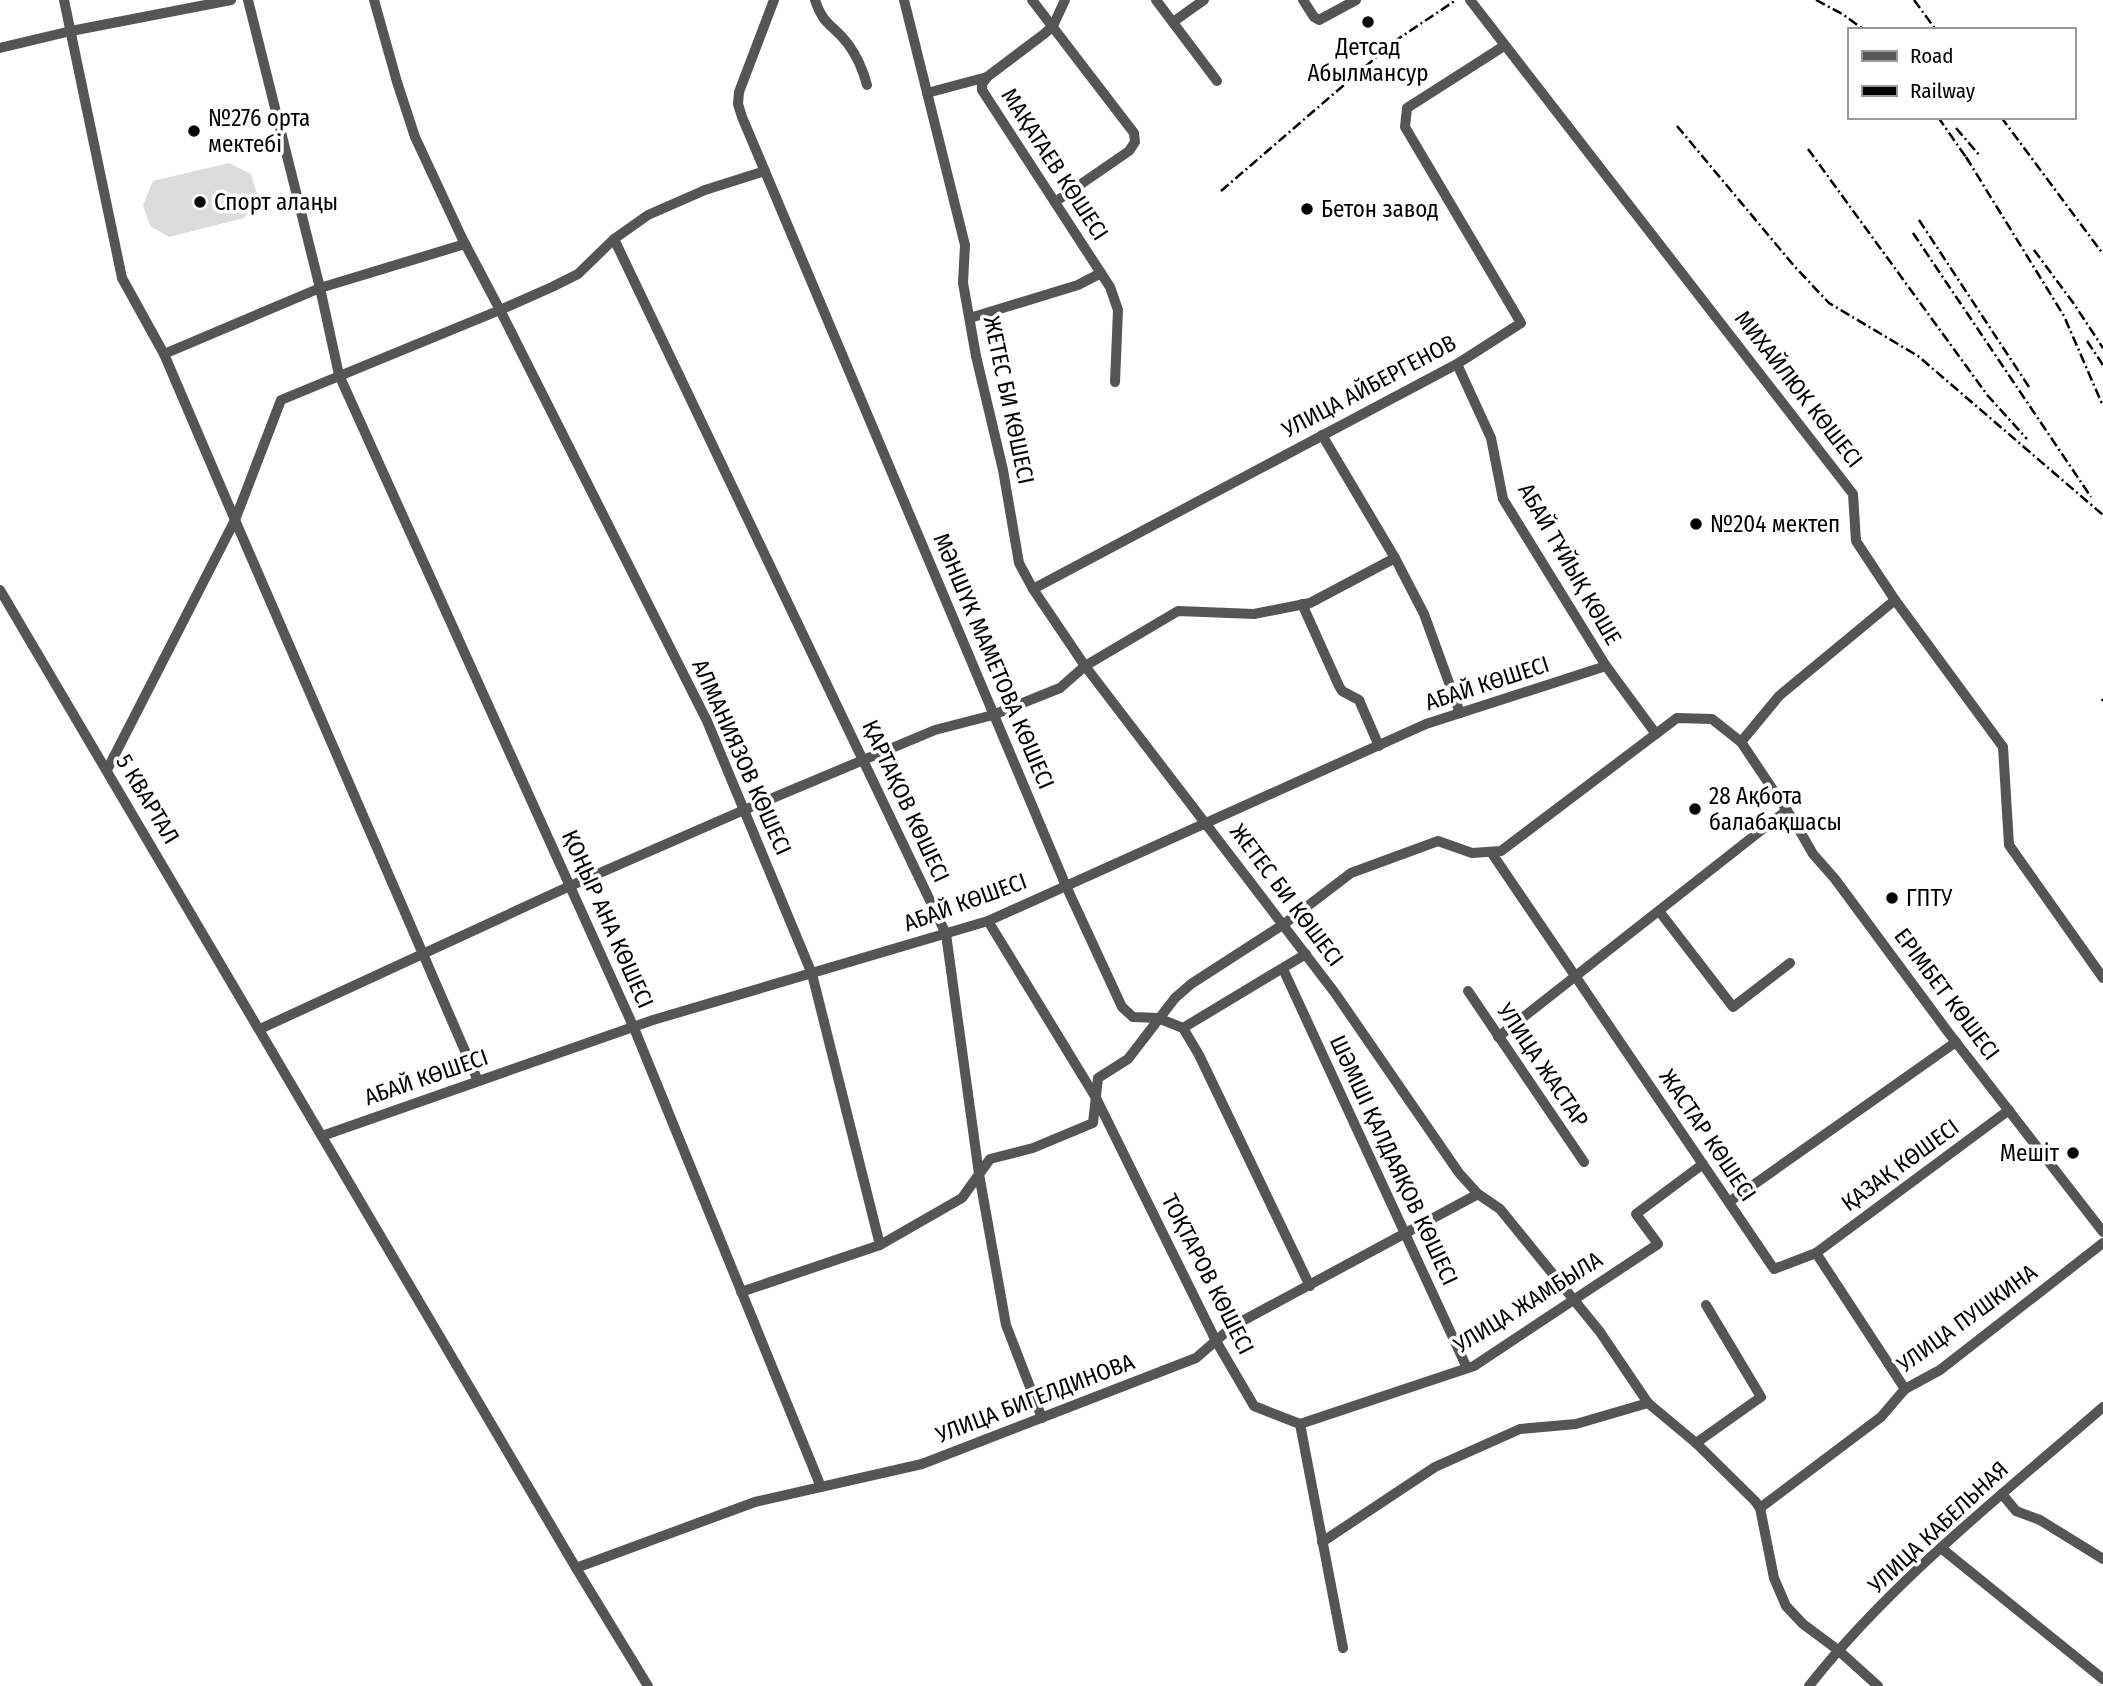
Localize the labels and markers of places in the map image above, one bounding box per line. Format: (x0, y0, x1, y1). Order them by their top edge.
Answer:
marker: Детсад Абылмансур (1360, 14, 1376, 30)
place label: Детсад Абылмансур (1307, 33, 1429, 87)
place label: №276 орта мектебі (208, 104, 310, 158)
marker: №276 орта мектебі (186, 123, 202, 139)
place label: Спорт алаңы (214, 188, 338, 216)
marker: Спорт алаңы (192, 194, 208, 210)
place label: Бетон завод (1321, 195, 1439, 223)
marker: Бетон завод (1299, 201, 1315, 217)
place label: №204 мектеп (1710, 510, 1840, 538)
marker: №204 мектеп (1688, 516, 1704, 532)
place label: 28 Ақбота балабақшасы (1709, 782, 1842, 836)
marker: 28 Ақбота балабақшасы (1687, 801, 1703, 817)
place label: ГПТУ (1906, 884, 1953, 912)
marker: ГПТУ (1884, 890, 1900, 906)
place label: Мешіт (2000, 1139, 2060, 1167)
marker: Мешіт (2065, 1145, 2081, 1161)

